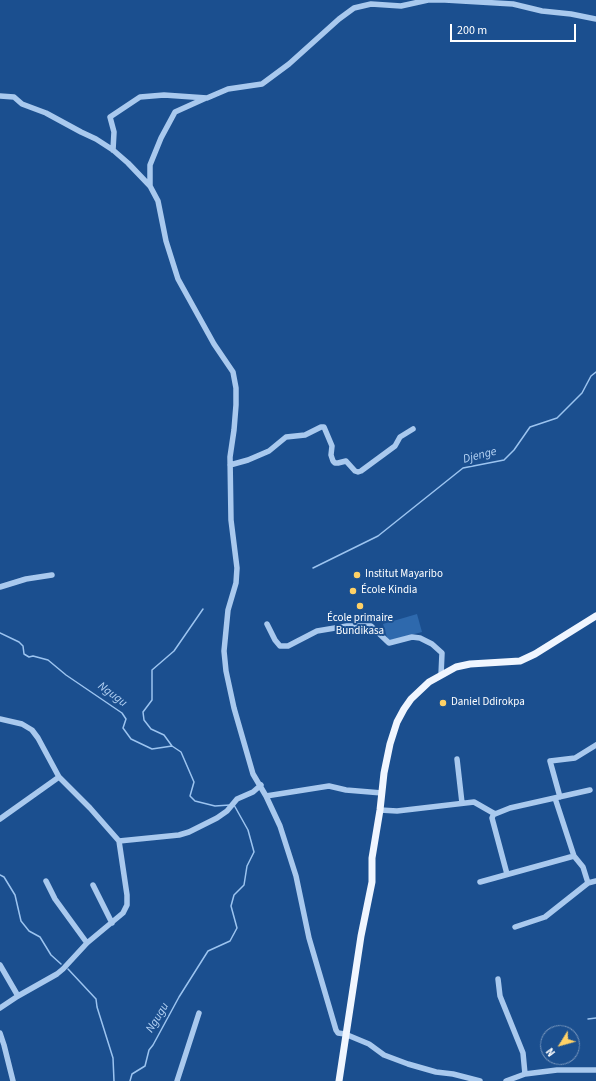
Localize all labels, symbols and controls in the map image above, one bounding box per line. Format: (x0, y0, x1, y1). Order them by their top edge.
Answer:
scale bar (452, 16, 578, 42)
text: 200 m (457, 22, 487, 39)
water label: Djenge (462, 445, 498, 467)
place label: Institut Mayaribo (365, 568, 443, 582)
marker: Institut Mayaribo (352, 570, 362, 580)
place label: École Kindia (361, 584, 417, 598)
marker: École Kindia (348, 586, 358, 596)
marker: École primaire Bundikasa (355, 601, 365, 611)
place label: École primaire Bundikasa (327, 612, 393, 638)
water label: Ngugu (95, 679, 129, 711)
place label: Daniel Ddirokpa (451, 696, 525, 710)
marker: Daniel Ddirokpa (438, 698, 448, 708)
water label: Ngugu (143, 1000, 173, 1036)
north arrow (540, 1025, 580, 1065)
text: N (543, 1044, 559, 1059)

